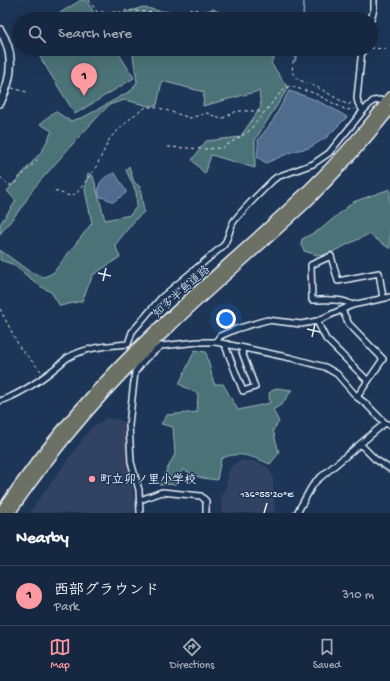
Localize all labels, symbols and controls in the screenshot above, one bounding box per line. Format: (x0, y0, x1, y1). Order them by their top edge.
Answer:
search box (12, 12, 378, 56)
icon: search (26, 23, 48, 45)
text: Search here (58, 25, 132, 43)
pin: 1 (71, 63, 97, 96)
street label: 知多半島道路 (150, 262, 214, 322)
your location (216, 309, 236, 329)
place label: 町立卯ノ里小学校 (100, 473, 196, 488)
marker: 町立卯ノ里小学校 (87, 474, 97, 484)
text: 136°55'20"E (240, 489, 294, 501)
text: Nearby (16, 529, 69, 549)
text: 西部グラウンド (54, 582, 159, 600)
text: 1 (26, 588, 32, 603)
text: 310 m (342, 588, 374, 603)
text: Park (54, 600, 79, 615)
tab: Map (49, 636, 71, 672)
tab: Directions (170, 636, 214, 672)
tab: Saved (313, 636, 341, 672)

